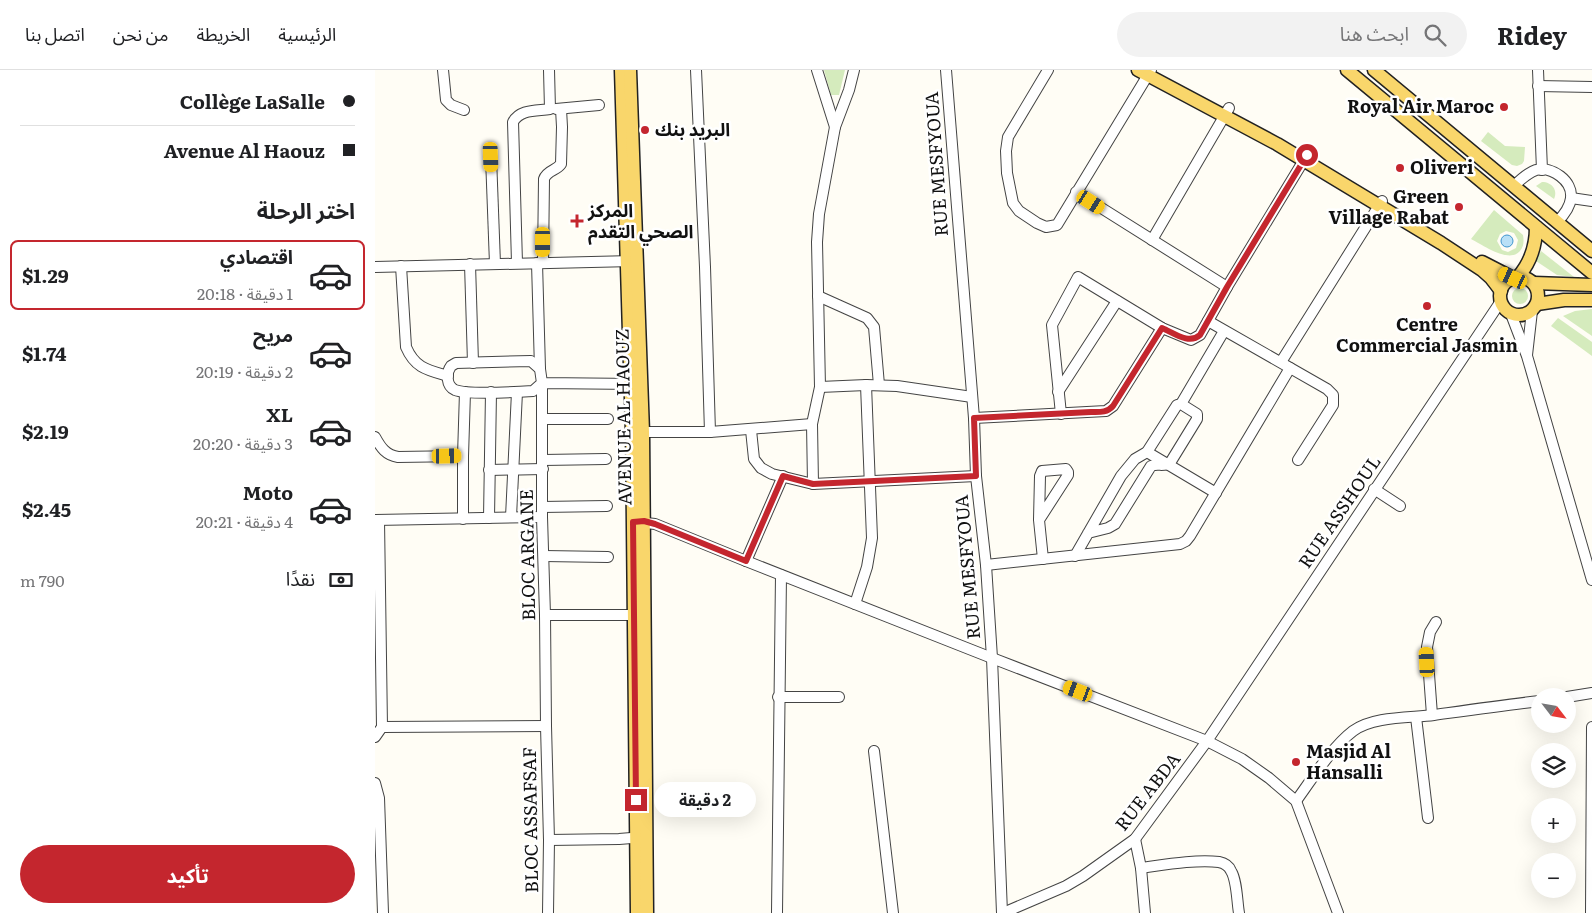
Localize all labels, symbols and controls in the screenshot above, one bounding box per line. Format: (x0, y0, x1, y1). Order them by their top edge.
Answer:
search box (1117, 12, 1467, 57)
text: Ridey (1497, 17, 1567, 52)
text: ابحث هنا (1340, 19, 1409, 47)
text: اتصل بنا (25, 20, 85, 47)
text: من نحن (113, 20, 168, 47)
text: الخريطة (196, 20, 250, 47)
text: الرئيسية (278, 20, 336, 47)
icon: search (1421, 21, 1449, 49)
text: Collège LaSalle (180, 87, 325, 115)
street label: RUE MESFYOUA (917, 91, 954, 237)
place label: Royal Air Maroc (1347, 92, 1494, 119)
marker: Royal Air Maroc (1498, 101, 1510, 113)
place label: البريد بنك (655, 115, 730, 142)
marker: البريد بنك (639, 124, 651, 136)
text: Avenue Al Haouz (164, 136, 325, 164)
car (482, 142, 499, 172)
route start (1296, 144, 1318, 166)
place label: Oliveri (1410, 153, 1474, 180)
marker: Oliveri (1394, 162, 1406, 174)
place label: Green Village Rabat (1329, 182, 1449, 230)
car (1074, 188, 1107, 216)
text: اختر الرحلة (257, 193, 355, 226)
place label: المركز الصحي التقدم (587, 196, 693, 246)
marker: Green Village Rabat (1453, 201, 1465, 213)
marker: المركز الصحي التقدم (570, 214, 584, 228)
car (535, 227, 550, 257)
text: اقتصادي (220, 242, 293, 270)
icon: car (308, 253, 353, 298)
text: $1.29 (22, 261, 69, 289)
car (1496, 265, 1529, 291)
text: 1 دقيقة · 20:18 (197, 281, 293, 305)
marker: Centre Commercial Jasmin (1421, 300, 1433, 312)
place label: Centre Commercial Jasmin (1336, 310, 1518, 358)
text: مريح (253, 320, 293, 348)
street label: AVENUE AL HAOUZ (607, 328, 638, 506)
icon: car (308, 331, 353, 376)
text: $1.74 (22, 339, 66, 367)
text: 2 دقيقة · 20:19 (196, 359, 293, 383)
text: XL (266, 400, 293, 428)
icon: car (308, 409, 353, 454)
text: $2.19 (22, 417, 69, 445)
text: 3 دقيقة · 20:20 (193, 431, 293, 455)
car (431, 448, 462, 464)
street label: RUE ASSHOUL (1291, 449, 1387, 573)
text: Moto (243, 478, 293, 506)
icon: car (308, 487, 353, 532)
street label: BLOC ARGANE (512, 489, 541, 621)
street label: RUE MESFYOUA (947, 494, 986, 641)
text: $2.45 (22, 495, 71, 523)
text: 4 دقيقة · 20:21 (196, 509, 293, 533)
text: نقدًا (286, 564, 315, 592)
icon: cash (327, 566, 355, 594)
text: 790 m (20, 568, 64, 592)
car (1418, 647, 1435, 677)
car (1061, 679, 1094, 703)
north arrow (1531, 688, 1576, 732)
map controls (1531, 688, 1576, 898)
place label: Masjid Al Hansalli (1306, 737, 1391, 785)
button: layers (1531, 743, 1576, 788)
street label: RUE ABDA (1108, 746, 1186, 836)
street label: BLOC ASSAFSAF (515, 747, 544, 893)
marker: Masjid Al Hansalli (1290, 756, 1302, 768)
callout: 2 دقيقة (653, 782, 756, 818)
text: 2 دقيقة (679, 787, 731, 811)
route end (625, 789, 647, 811)
button: + (1531, 798, 1576, 843)
button: تأكيد (20, 845, 355, 903)
button: − (1531, 853, 1576, 898)

